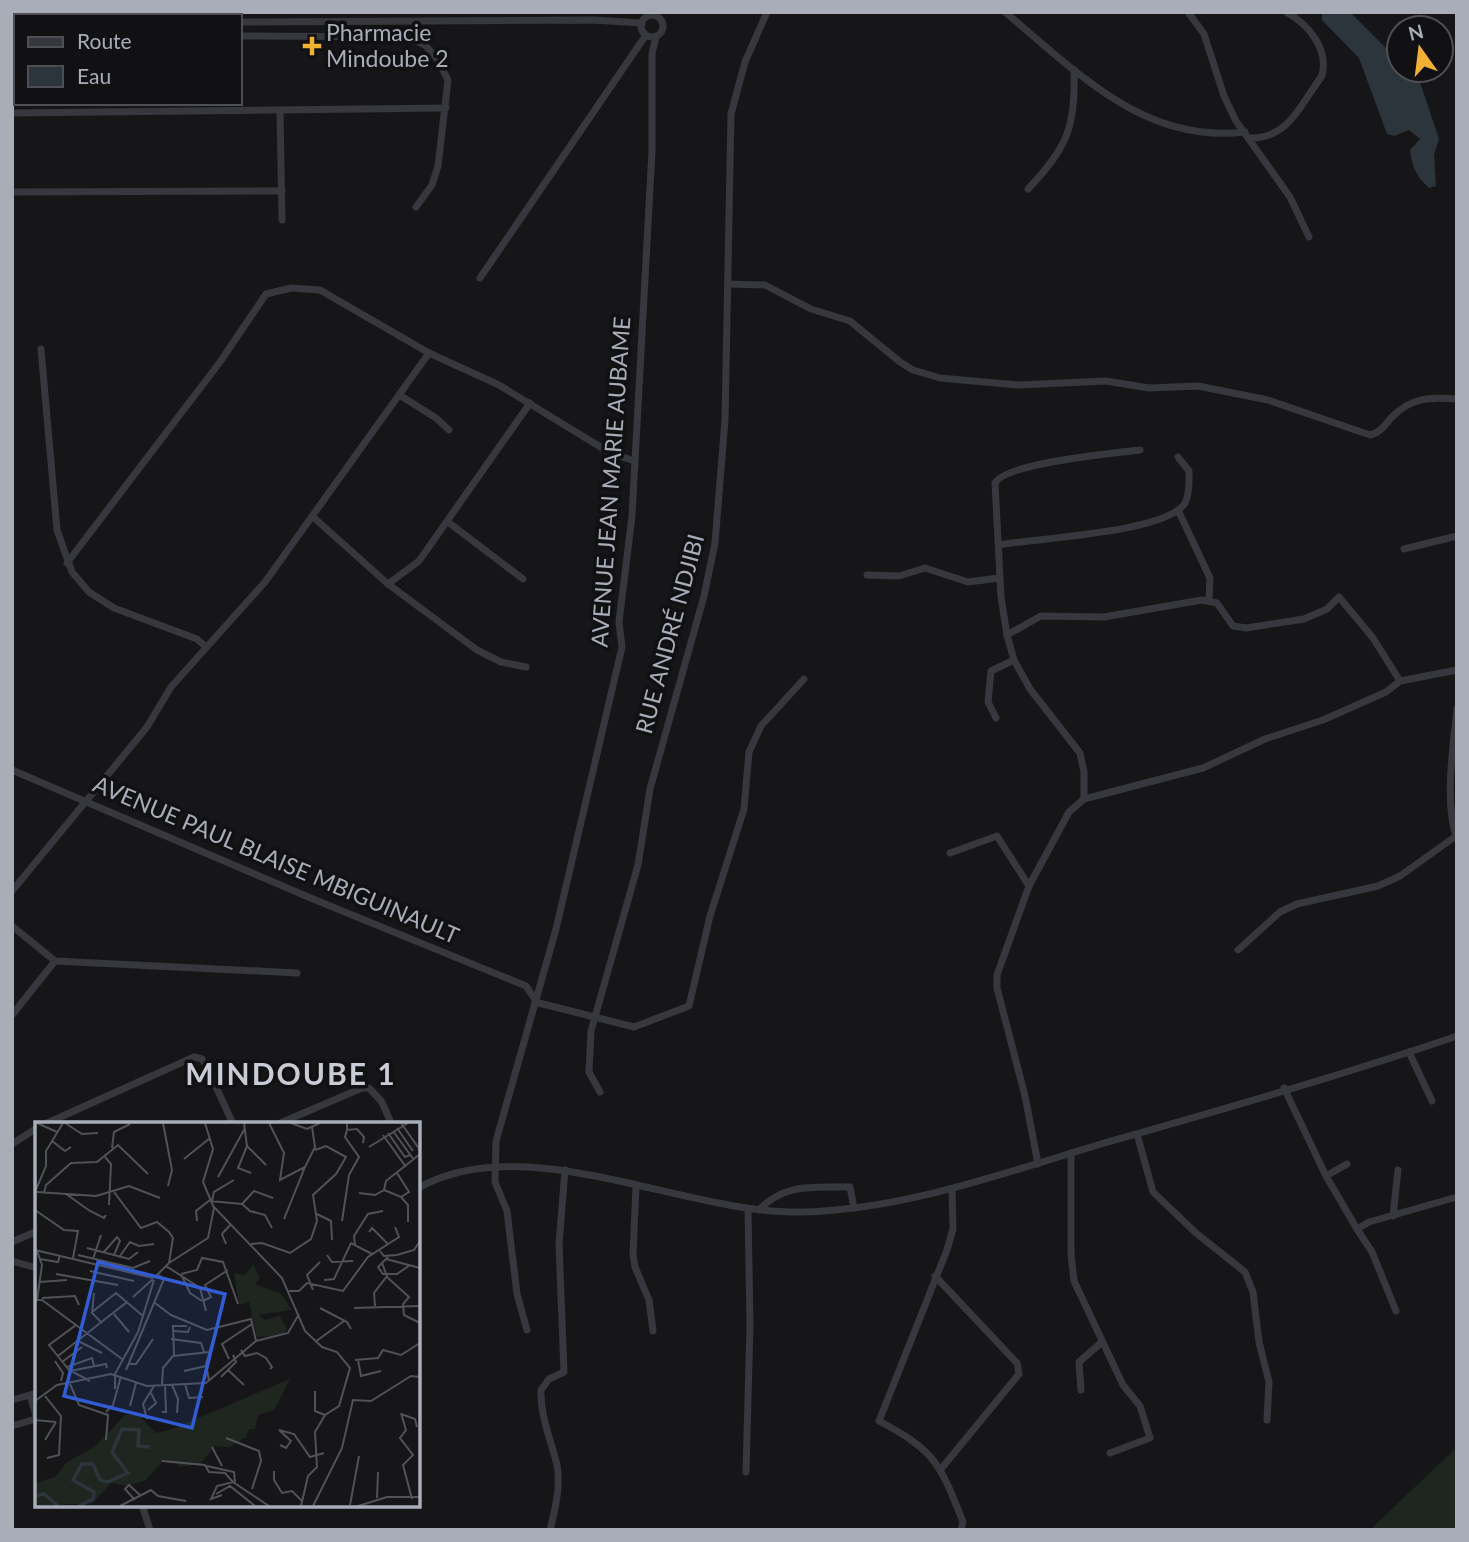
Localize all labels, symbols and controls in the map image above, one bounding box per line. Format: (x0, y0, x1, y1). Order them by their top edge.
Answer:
legend (14, 14, 242, 105)
north arrow (1385, 14, 1455, 84)
place label: Pharmacie Mindoube 2 (326, 18, 449, 72)
text: N (1406, 19, 1426, 45)
text: Route (77, 28, 132, 53)
marker: Pharmacie Mindoube 2 (304, 38, 320, 54)
text: Eau (77, 63, 111, 88)
street label: AVENUE JEAN MARIE AUBAME (584, 316, 636, 648)
street label: RUE ANDRÉ NDJIBI (629, 531, 709, 737)
street label: AVENUE PAUL BLAISE MBIGUINAULT (89, 769, 464, 949)
district label: MINDOUBE 1 (185, 1055, 397, 1091)
inset map (35, 1122, 420, 1507)

